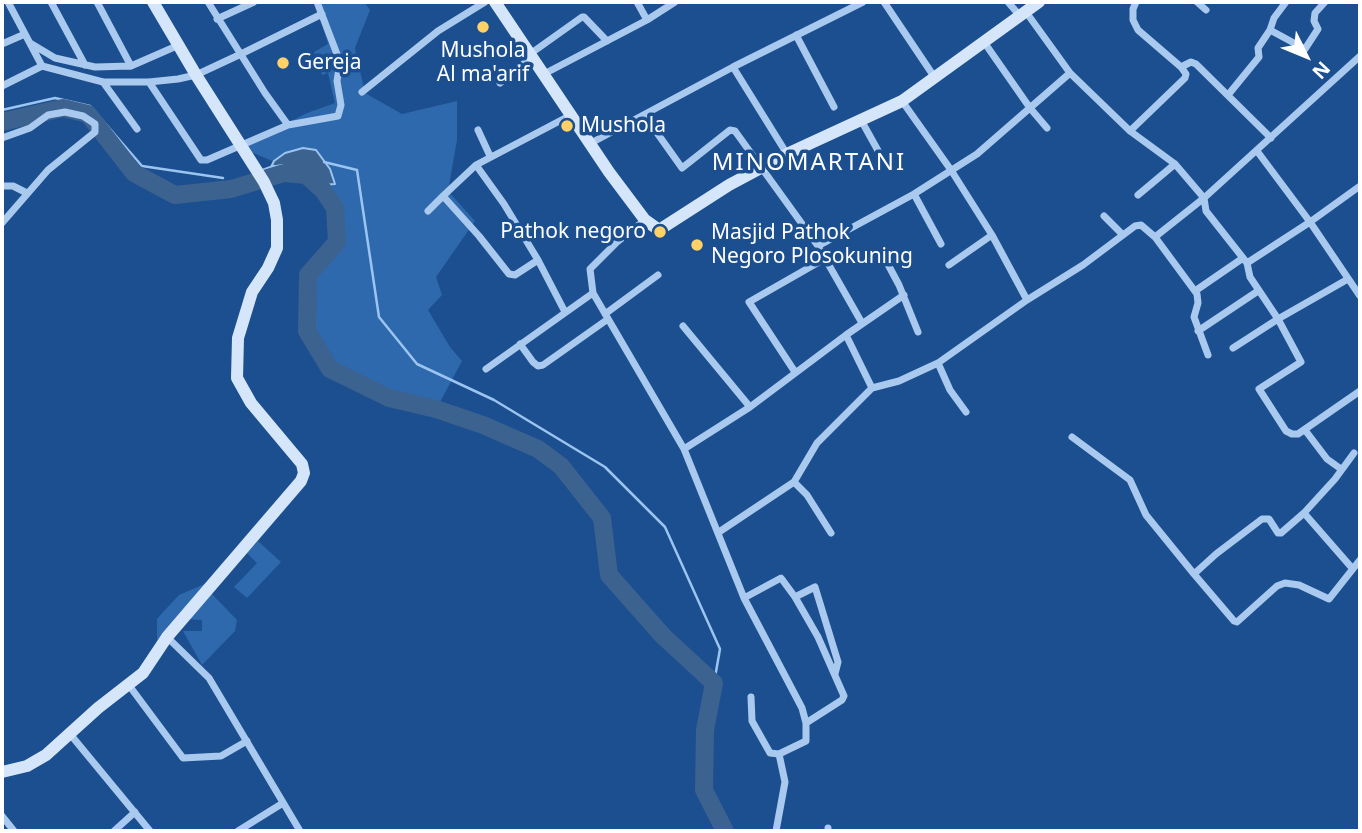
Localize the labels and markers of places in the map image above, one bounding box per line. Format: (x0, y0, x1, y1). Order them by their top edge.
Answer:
marker: Mushola Al ma'arif (475, 19, 491, 35)
place label: Mushola Al ma'arif (437, 38, 529, 88)
place label: Gereja (297, 50, 361, 76)
marker: Gereja (275, 55, 291, 71)
place label: Mushola (581, 113, 666, 139)
marker: Mushola (559, 118, 575, 134)
place label: Pathok negoro (500, 219, 646, 245)
place label: Masjid Pathok Negoro Plosokuning (711, 220, 913, 270)
marker: Pathok negoro (652, 224, 668, 240)
marker: Masjid Pathok Negoro Plosokuning (689, 237, 705, 253)

